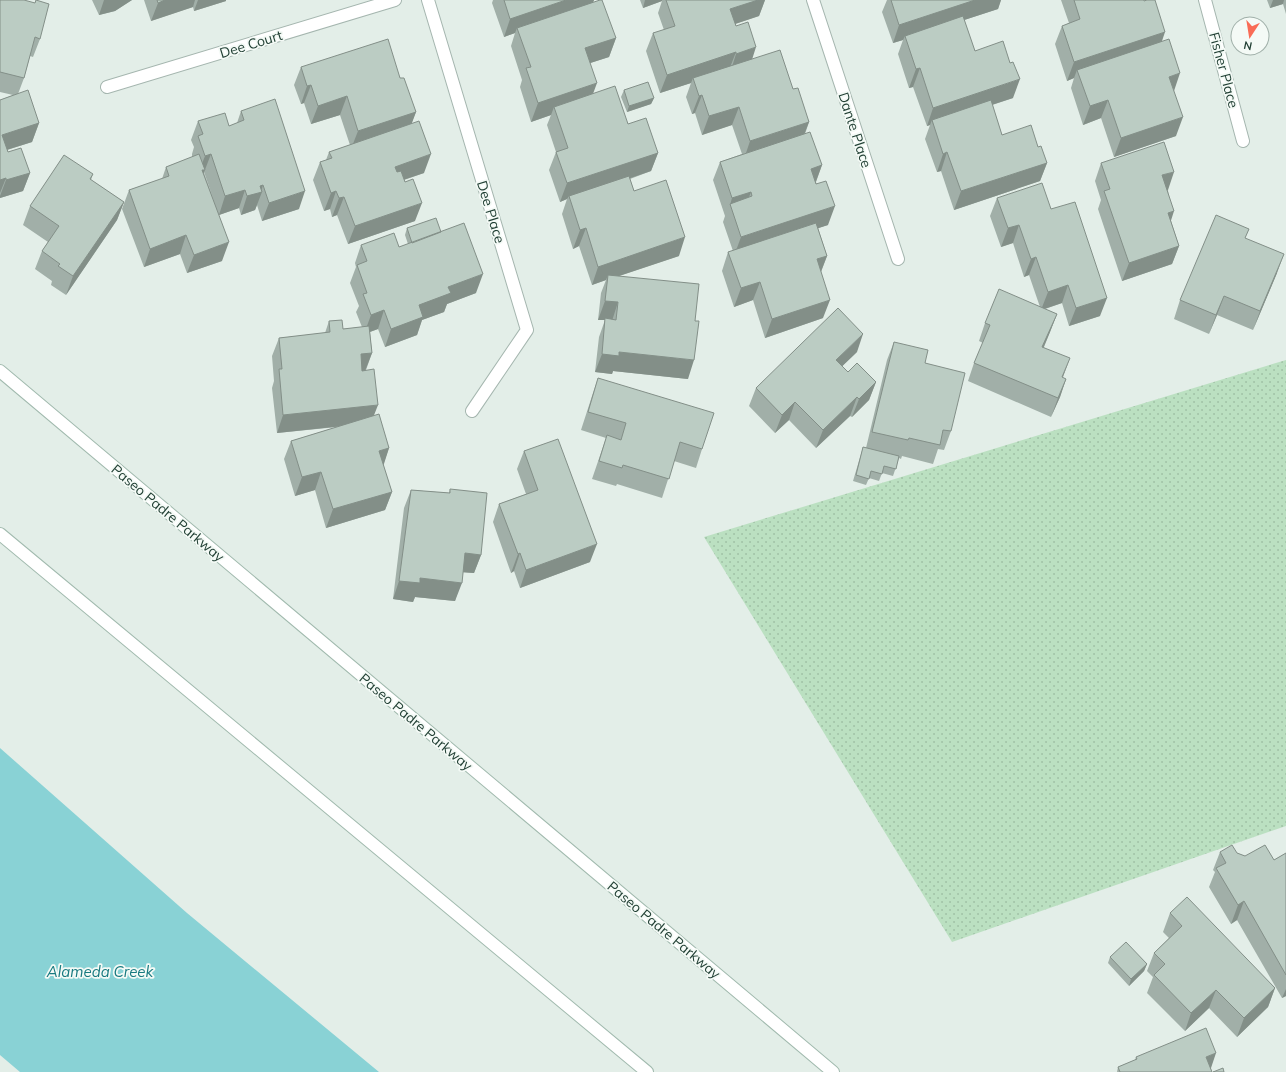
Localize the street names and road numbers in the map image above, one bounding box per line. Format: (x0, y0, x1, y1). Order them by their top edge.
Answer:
street label: Dee Court (217, 26, 285, 62)
street label: Fisher Place (1205, 30, 1243, 110)
street label: Dante Place (834, 90, 876, 170)
street label: Dee Place (473, 178, 509, 246)
street label: Paseo Padre Parkway (108, 460, 229, 566)
street label: Paseo Padre Parkway (356, 669, 477, 775)
street label: Paseo Padre Parkway (604, 877, 725, 983)

